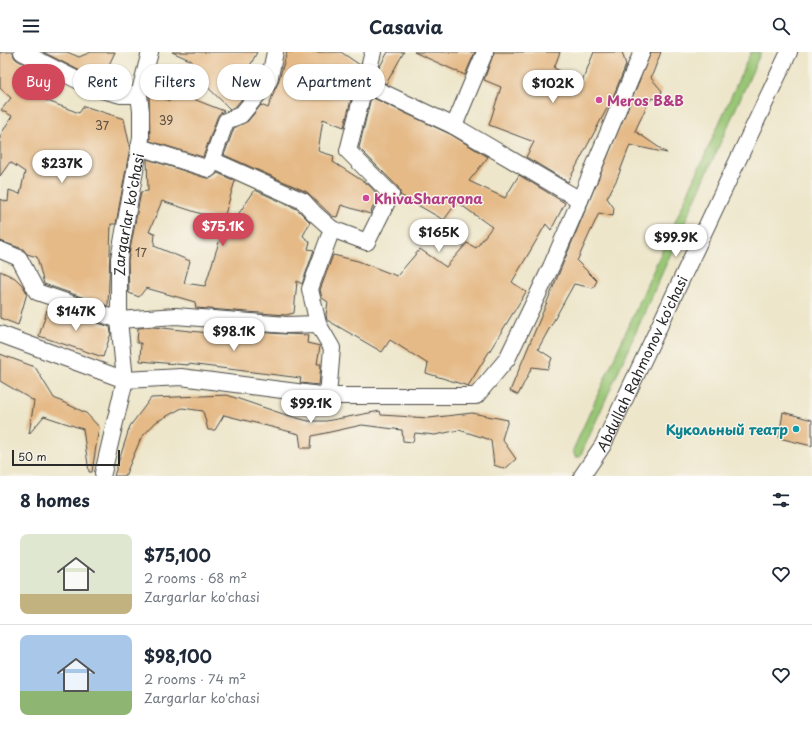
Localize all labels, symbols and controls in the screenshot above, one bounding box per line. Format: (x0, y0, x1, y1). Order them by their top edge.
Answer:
text: Casavia (369, 13, 443, 40)
icon: menu (20, 15, 42, 37)
icon: search (770, 15, 792, 37)
chip: Buy (12, 64, 65, 100)
chip: Rent (73, 64, 132, 100)
chip: Filters (140, 64, 209, 100)
chip: New (217, 64, 275, 100)
chip: Apartment (283, 64, 385, 100)
pin: $102K (525, 70, 581, 104)
text: $102K (532, 73, 574, 92)
place label: Meros B&B (607, 90, 684, 111)
marker: Meros B&B (594, 95, 604, 105)
house number: 39 (159, 111, 173, 129)
house number: 37 (95, 116, 110, 134)
pin: $237K (34, 150, 90, 184)
street label: Zargarlar ko'chasi (109, 151, 149, 276)
text: $237K (41, 153, 83, 172)
place label: KhivaSharqona (374, 188, 483, 209)
marker: KhivaSharqona (361, 193, 371, 203)
pin: $75.1K (190, 213, 256, 247)
text: $75.1K (202, 216, 244, 235)
pin: $165K (411, 219, 467, 253)
text: $165K (419, 222, 460, 241)
pin: $99.9K (643, 224, 709, 258)
text: $99.9K (654, 227, 698, 246)
house number: 17 (135, 243, 147, 261)
street label: Abdullah Rahmonov ko'chasi (591, 272, 692, 456)
pin: $147K (48, 298, 104, 332)
text: $147K (56, 301, 96, 320)
pin: $98.1K (201, 318, 267, 352)
text: $98.1K (212, 321, 256, 340)
pin: $99.1K (278, 390, 344, 424)
text: $99.1K (290, 393, 332, 412)
place label: Кукольный театр (666, 419, 788, 440)
marker: Кукольный театр (791, 424, 801, 434)
scale bar (12, 448, 120, 467)
text: 50 m (18, 448, 47, 465)
text: 8 homes (20, 487, 90, 513)
icon: filters (770, 489, 792, 511)
text: $75,100 (144, 542, 211, 568)
icon: home (52, 550, 100, 598)
icon: heart (770, 563, 792, 585)
text: 2 rooms · 68 m² (144, 568, 247, 587)
text: Zargarlar ko'chasi (144, 587, 260, 606)
text: $98,100 (144, 643, 212, 669)
icon: home (52, 651, 100, 699)
icon: heart (770, 664, 792, 686)
text: 2 rooms · 74 m² (144, 669, 246, 688)
text: Zargarlar ko'chasi (144, 688, 260, 707)

